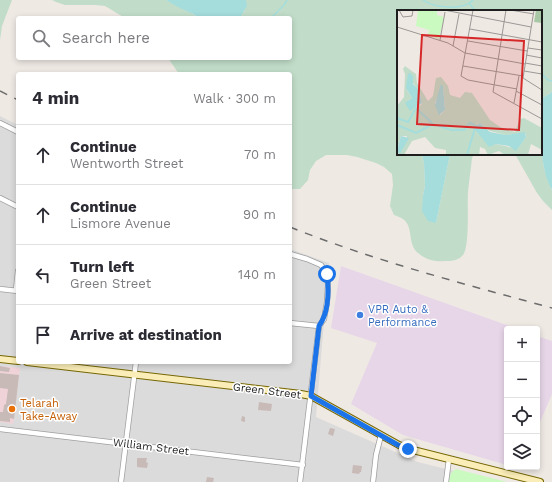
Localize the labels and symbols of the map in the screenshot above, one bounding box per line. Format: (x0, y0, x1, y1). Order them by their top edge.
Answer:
inset map (397, 10, 542, 155)
route start (318, 265, 336, 283)
place label: VPR Auto & Performance (368, 303, 437, 329)
marker: VPR Auto & Performance (355, 310, 365, 320)
street label: Green Street (232, 380, 302, 402)
place label: Telarah Take-Away (20, 397, 77, 423)
marker: Telarah Take-Away (7, 404, 17, 414)
street label: William Street (112, 436, 190, 458)
route end (399, 440, 417, 458)

